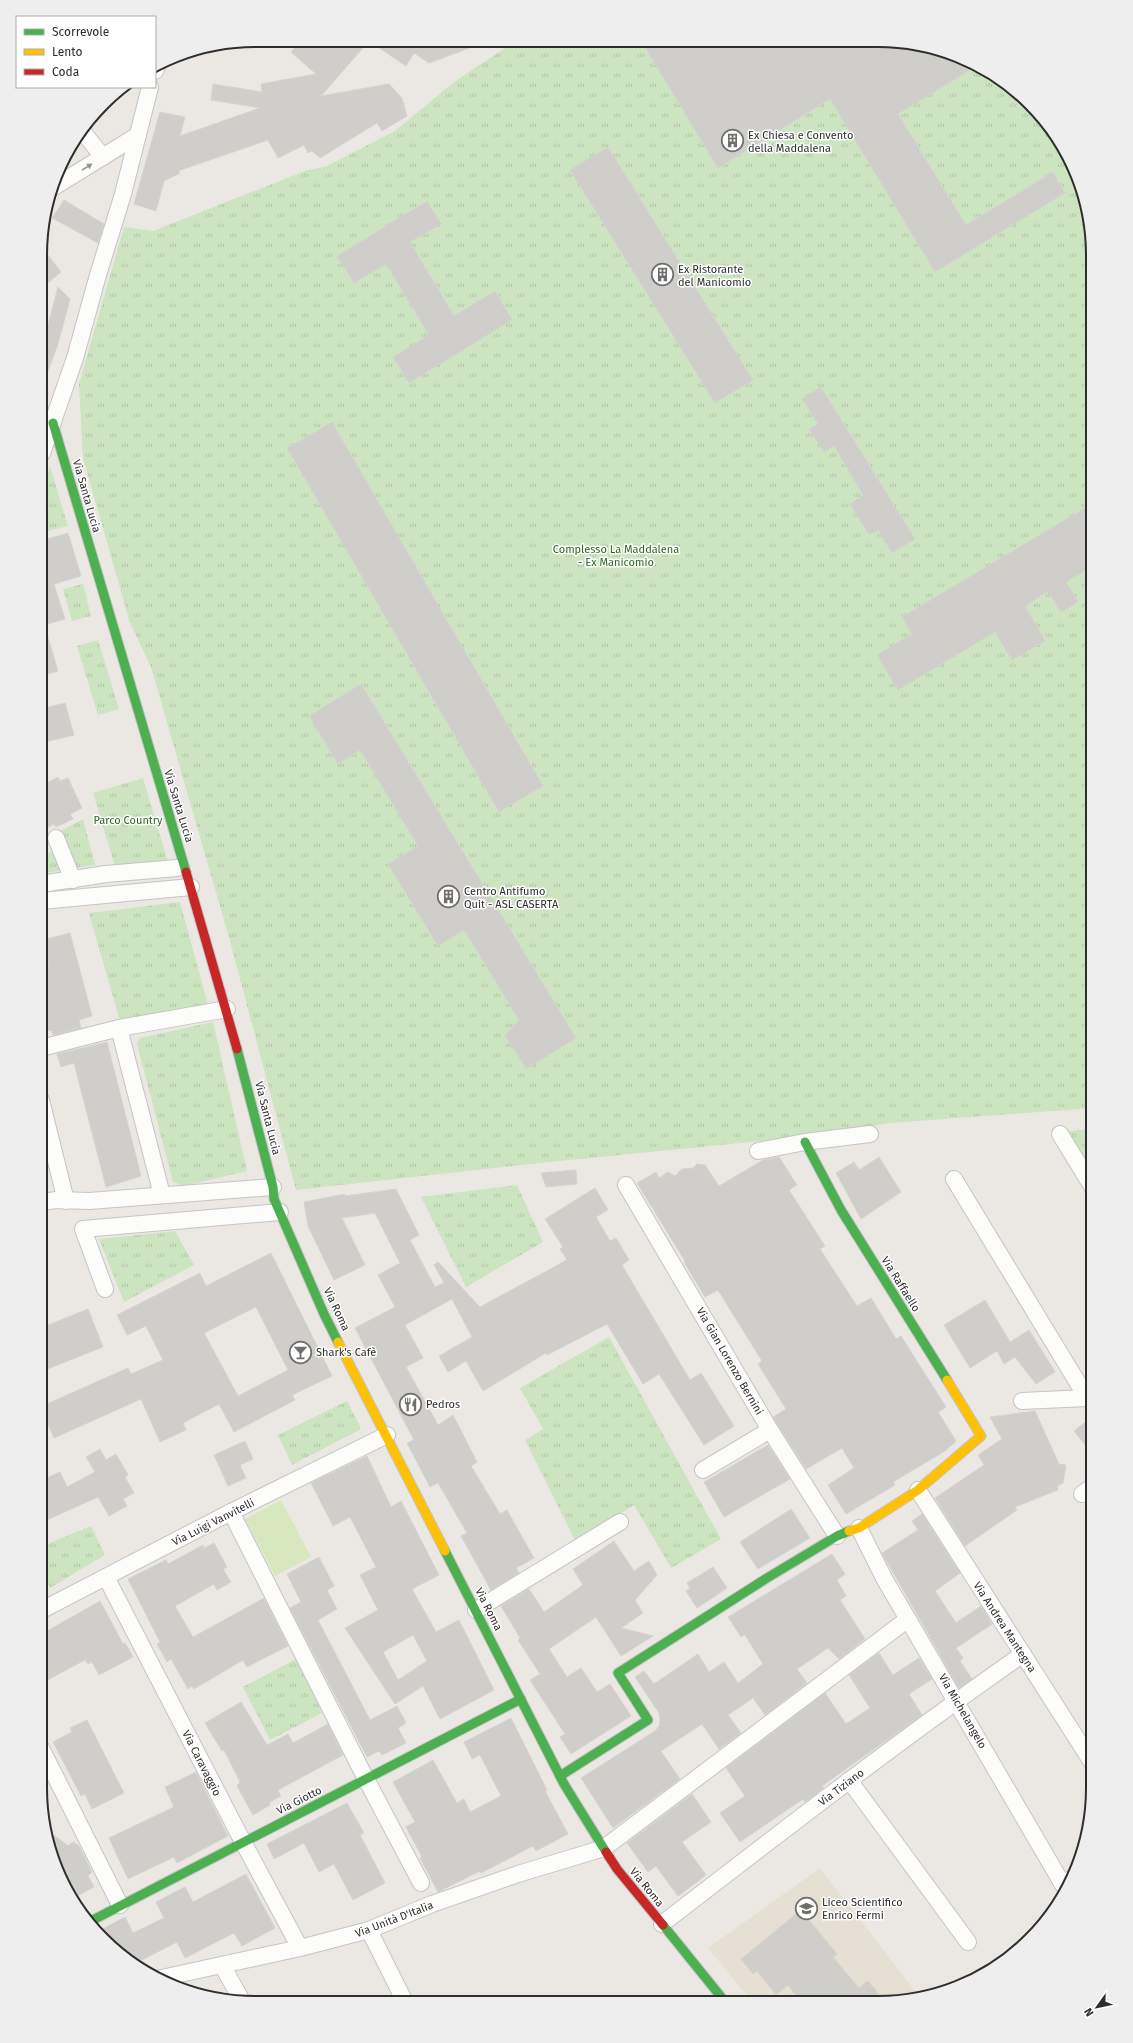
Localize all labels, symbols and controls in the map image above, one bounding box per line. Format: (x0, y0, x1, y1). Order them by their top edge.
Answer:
legend (16, 16, 156, 88)
text: Scorrevole (52, 25, 109, 39)
text: Lento (52, 45, 82, 59)
text: Coda (52, 65, 79, 79)
building icon: Ex Chiesa e Convento della Maddalena (719, 128, 745, 154)
place label: Ex Chiesa e Convento della Maddalena (748, 129, 853, 155)
one-way arrow (82, 163, 92, 171)
building icon: Ex Ristorante del Manicomio (649, 262, 675, 288)
place label: Ex Ristorante del Manicomio (678, 263, 751, 289)
street label: Via Santa Lucia (70, 458, 103, 534)
park label: Complesso La Maddalena - Ex Manicomio (553, 543, 679, 569)
street label: Via Santa Lucia (161, 768, 196, 844)
park label: Parco Country (94, 814, 163, 827)
building icon: Centro Antifumo Quit - ASL CASERTA (436, 884, 462, 910)
place label: Centro Antifumo Quit - ASL CASERTA (464, 885, 559, 911)
street label: Via Santa Lucia (252, 1080, 283, 1156)
street label: Via Raffaello (878, 1254, 923, 1314)
street label: Via Roma (321, 1285, 352, 1333)
street label: Via Gian Lorenzo Bernini (694, 1305, 766, 1417)
bar icon: Shark's Cafè (287, 1339, 313, 1365)
place label: Shark's Cafè (316, 1346, 376, 1359)
restaurant icon: Pedros (397, 1391, 423, 1417)
place label: Pedros (426, 1398, 460, 1411)
street label: Via Luigi Vanvitelli (170, 1496, 257, 1549)
street label: Via Andrea Mantegna (971, 1580, 1039, 1675)
street label: Via Roma (472, 1586, 505, 1633)
street label: Via Michelangelo (936, 1672, 989, 1751)
street label: Via Caravaggio (179, 1728, 224, 1798)
street label: Via Tiziano (816, 1766, 867, 1809)
street label: Via Giotto (275, 1784, 324, 1817)
street label: Via Roma (627, 1865, 666, 1909)
school or university icon: Liceo Scientifico Enrico Fermi (794, 1895, 820, 1921)
place label: Liceo Scientifico Enrico Fermi (822, 1896, 903, 1922)
street label: Via Unità D'Italia (353, 1899, 435, 1940)
north arrow (1077, 1987, 1117, 2027)
text: N (1082, 2006, 1096, 2019)

